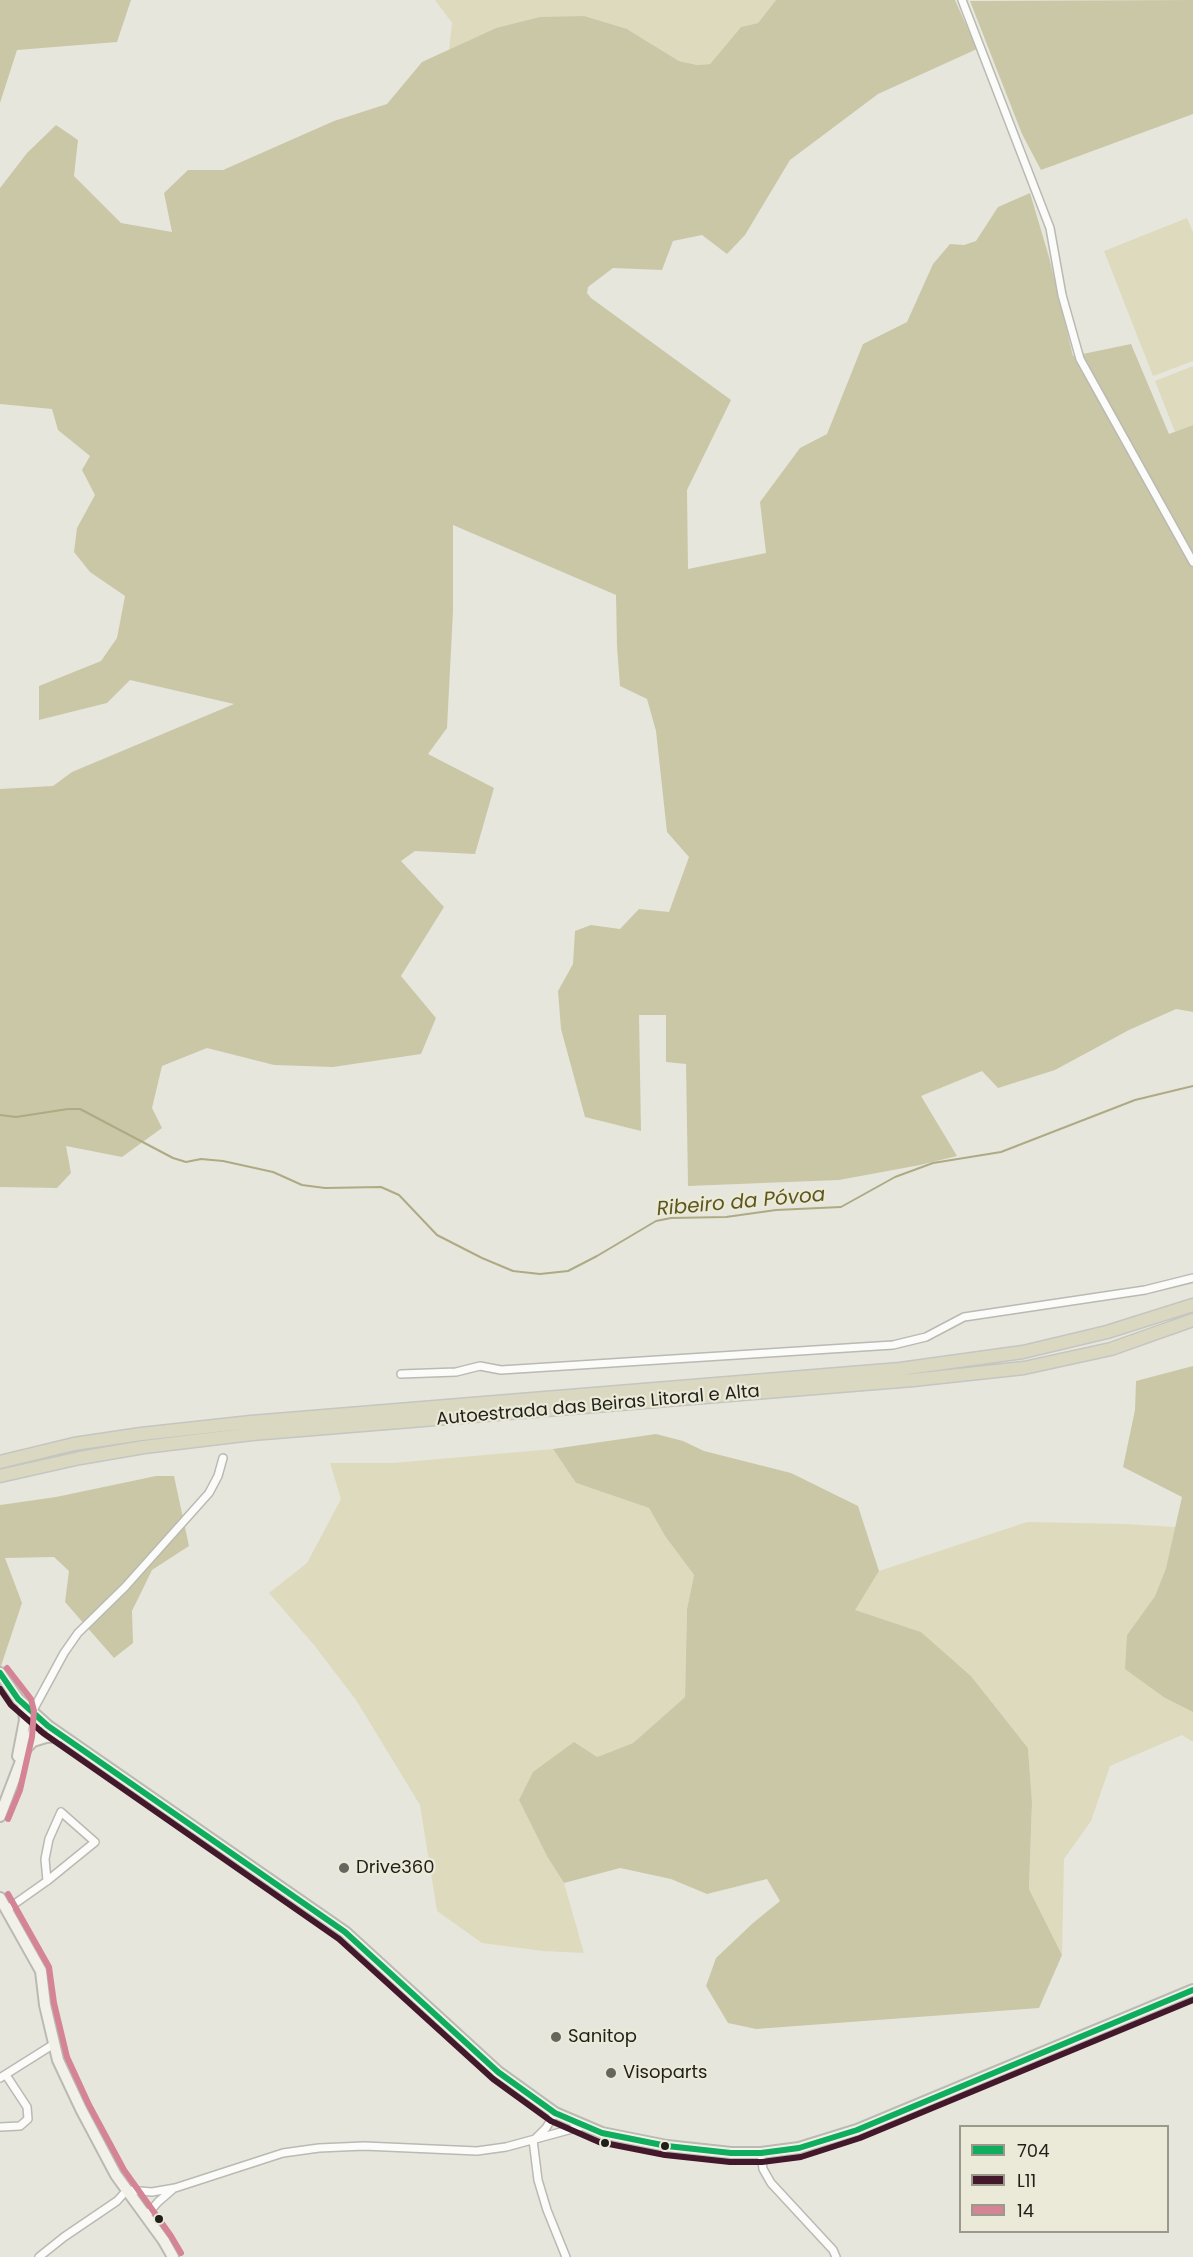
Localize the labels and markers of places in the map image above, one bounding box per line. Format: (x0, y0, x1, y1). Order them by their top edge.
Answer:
place label: Drive360 (356, 1857, 434, 1879)
marker: Drive360 (337, 1861, 351, 1875)
place label: Sanitop (568, 2026, 637, 2048)
marker: Sanitop (549, 2030, 563, 2044)
place label: Visoparts (623, 2062, 708, 2084)
marker: Visoparts (604, 2066, 618, 2080)
unlabelled marker (599, 2137, 611, 2149)
unlabelled marker (659, 2140, 671, 2152)
unlabelled marker (153, 2213, 165, 2225)

